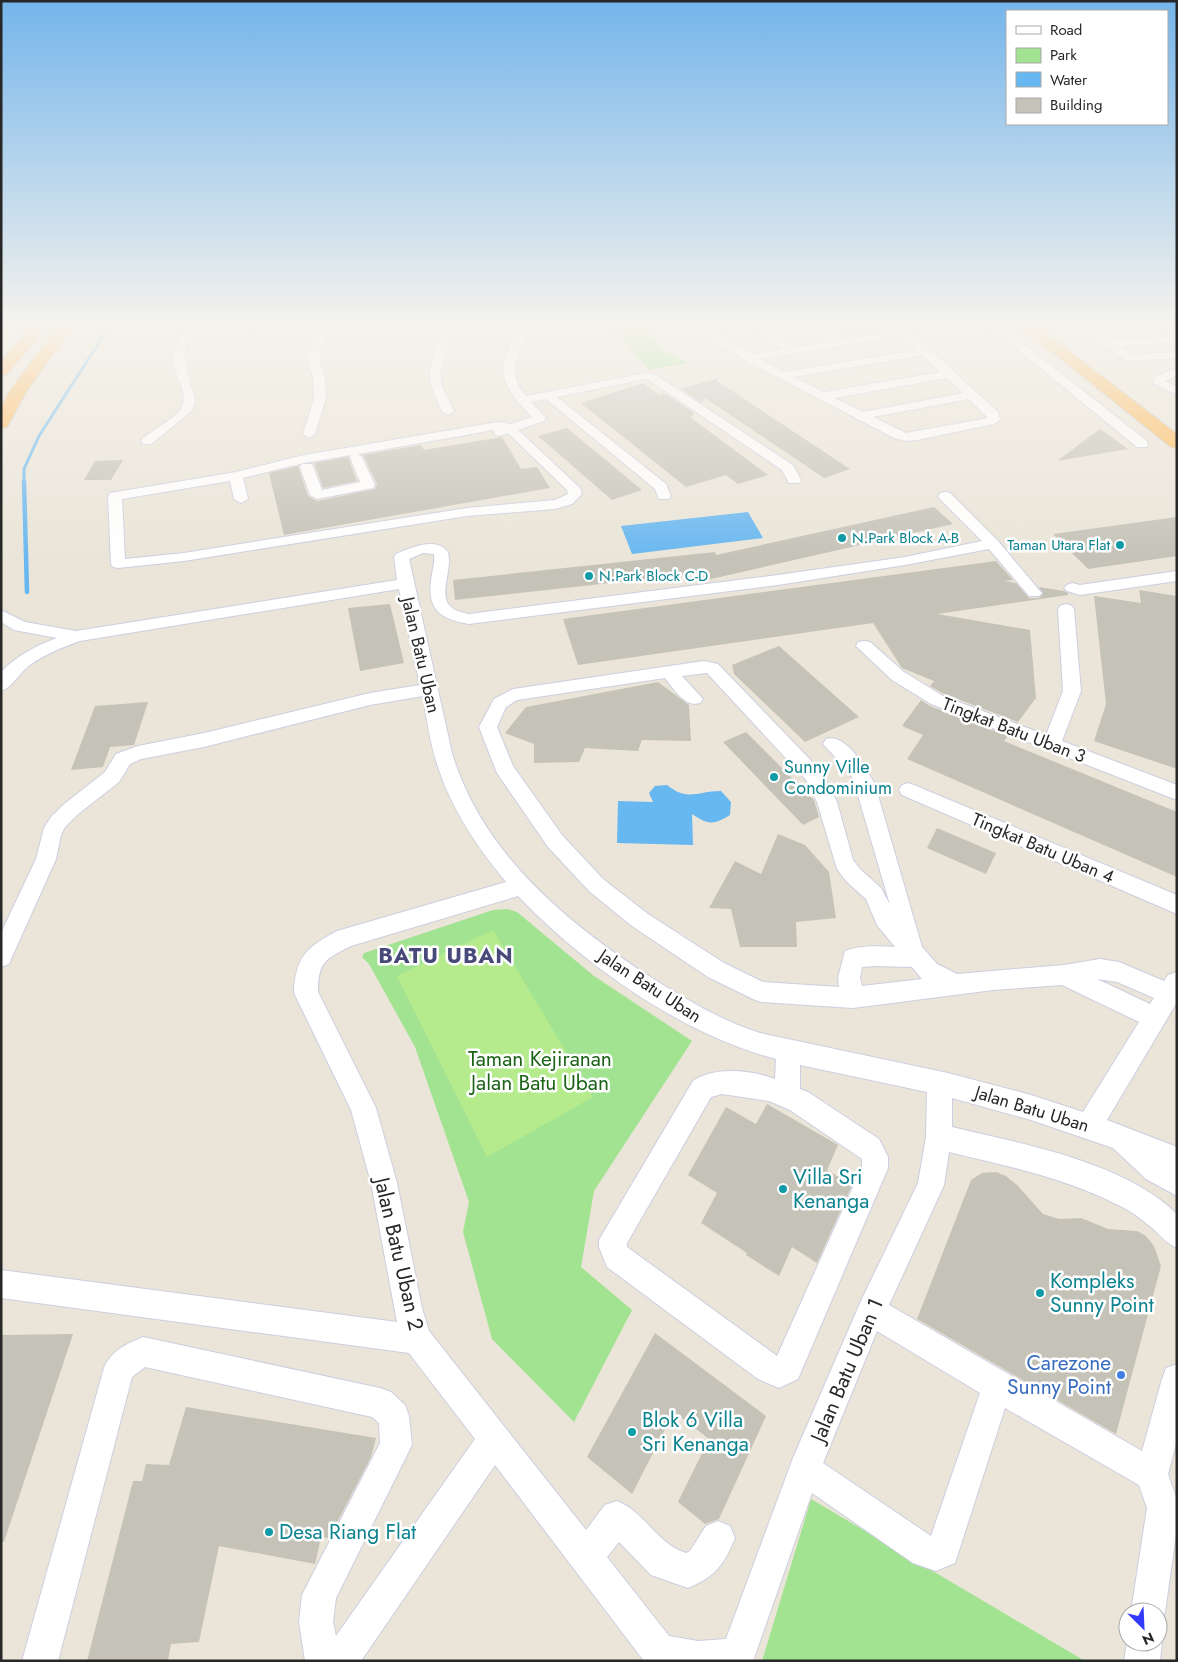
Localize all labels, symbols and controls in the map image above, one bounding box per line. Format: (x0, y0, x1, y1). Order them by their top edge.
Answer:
legend (1006, 10, 1168, 125)
text: Road (1050, 19, 1082, 41)
text: Park (1050, 44, 1077, 66)
text: Water (1050, 69, 1088, 91)
text: Building (1050, 94, 1102, 116)
place label: N.Park Block A-B (852, 527, 959, 549)
marker: N.Park Block A-B (836, 532, 848, 544)
place label: Taman Utara Flat (1007, 534, 1110, 556)
marker: Taman Utara Flat (1114, 539, 1126, 551)
place label: N.Park Block C-D (599, 565, 708, 587)
marker: N.Park Block C-D (583, 570, 595, 582)
street label: Jalan Batu Uban (395, 593, 447, 715)
street label: Tingkat Batu Uban 3 (938, 691, 1090, 769)
place label: Sunny Ville Condominium (784, 754, 892, 801)
marker: Sunny Ville Condominium (768, 771, 780, 783)
street label: Tingkat Batu Uban 4 (968, 806, 1118, 890)
district label: BATU UBAN (378, 939, 514, 971)
street label: Jalan Batu Uban (592, 942, 707, 1029)
park label: Taman Kejiranan Jalan Batu Uban (468, 1044, 612, 1098)
street label: Jalan Batu Uban (970, 1079, 1092, 1139)
place label: Villa Sri Kenanga (793, 1162, 869, 1216)
street label: Jalan Batu Uban 2 (366, 1172, 431, 1333)
marker: Villa Sri Kenanga (777, 1183, 789, 1195)
place label: Kompleks Sunny Point (1050, 1266, 1154, 1320)
marker: Kompleks Sunny Point (1034, 1287, 1046, 1299)
street label: Jalan Batu Uban 1 (802, 1293, 891, 1449)
place label: Carezone Sunny Point (1007, 1348, 1111, 1402)
marker: Carezone Sunny Point (1115, 1369, 1127, 1381)
place label: Blok 6 Villa Sri Kenanga (642, 1405, 749, 1459)
marker: Blok 6 Villa Sri Kenanga (626, 1426, 638, 1438)
place label: Desa Riang Flat (279, 1517, 416, 1547)
marker: Desa Riang Flat (263, 1526, 275, 1538)
north arrow (1118, 1602, 1168, 1652)
text: N (1139, 1627, 1157, 1650)

